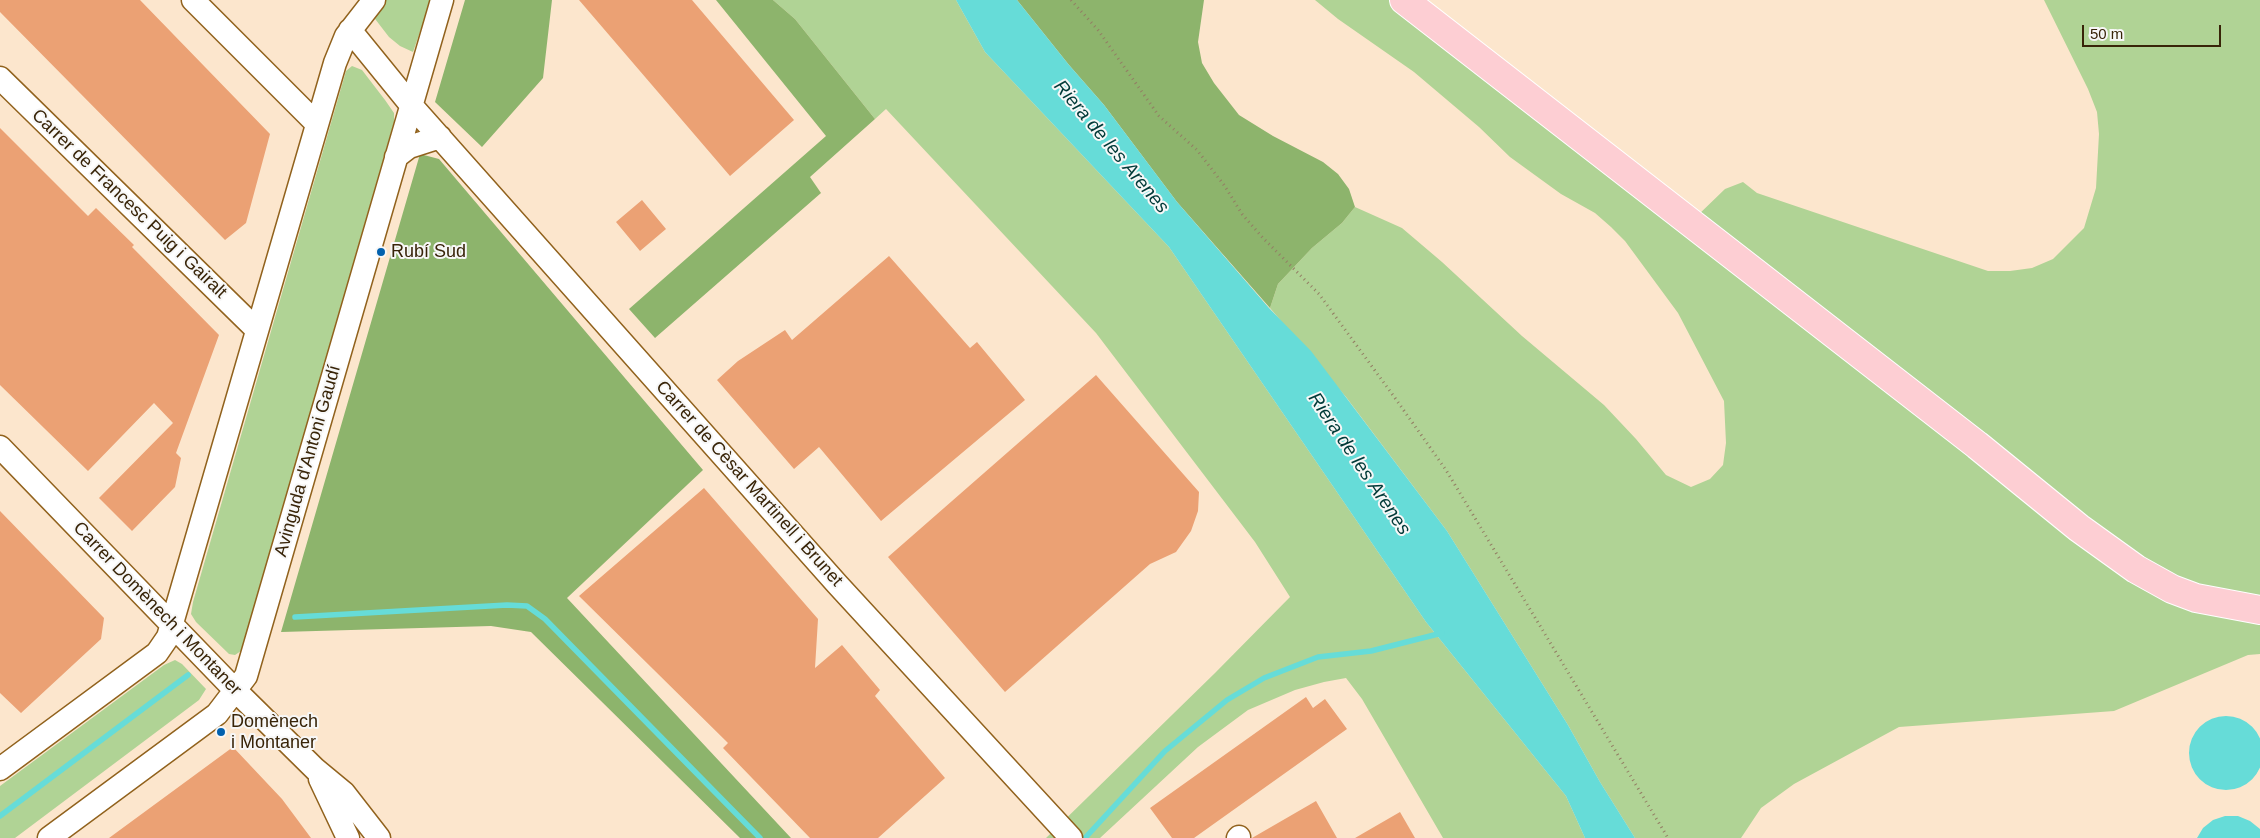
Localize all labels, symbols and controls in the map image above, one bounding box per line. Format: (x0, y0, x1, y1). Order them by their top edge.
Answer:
scale bar (2085, 15, 2224, 47)
text: 50 m (2090, 25, 2123, 42)
water label: Riera de les Arenes (1049, 76, 1173, 218)
street label: Carrer de Francesc Puig i Gairalt (27, 105, 231, 303)
place label: Rubí Sud (391, 241, 466, 263)
marker: Rubí Sud (375, 246, 387, 258)
street label: Avinguda d'Antoni Gaudí (270, 363, 346, 559)
street label: Carrer de Cèsar Martinell i Brunet (651, 377, 847, 591)
water label: Riera de les Arenes (1303, 388, 1415, 540)
street label: Carrer Domènech i Montaner (68, 518, 246, 700)
place label: Domènech i Montaner (231, 711, 318, 754)
marker: Domènech i Montaner (215, 726, 227, 738)

